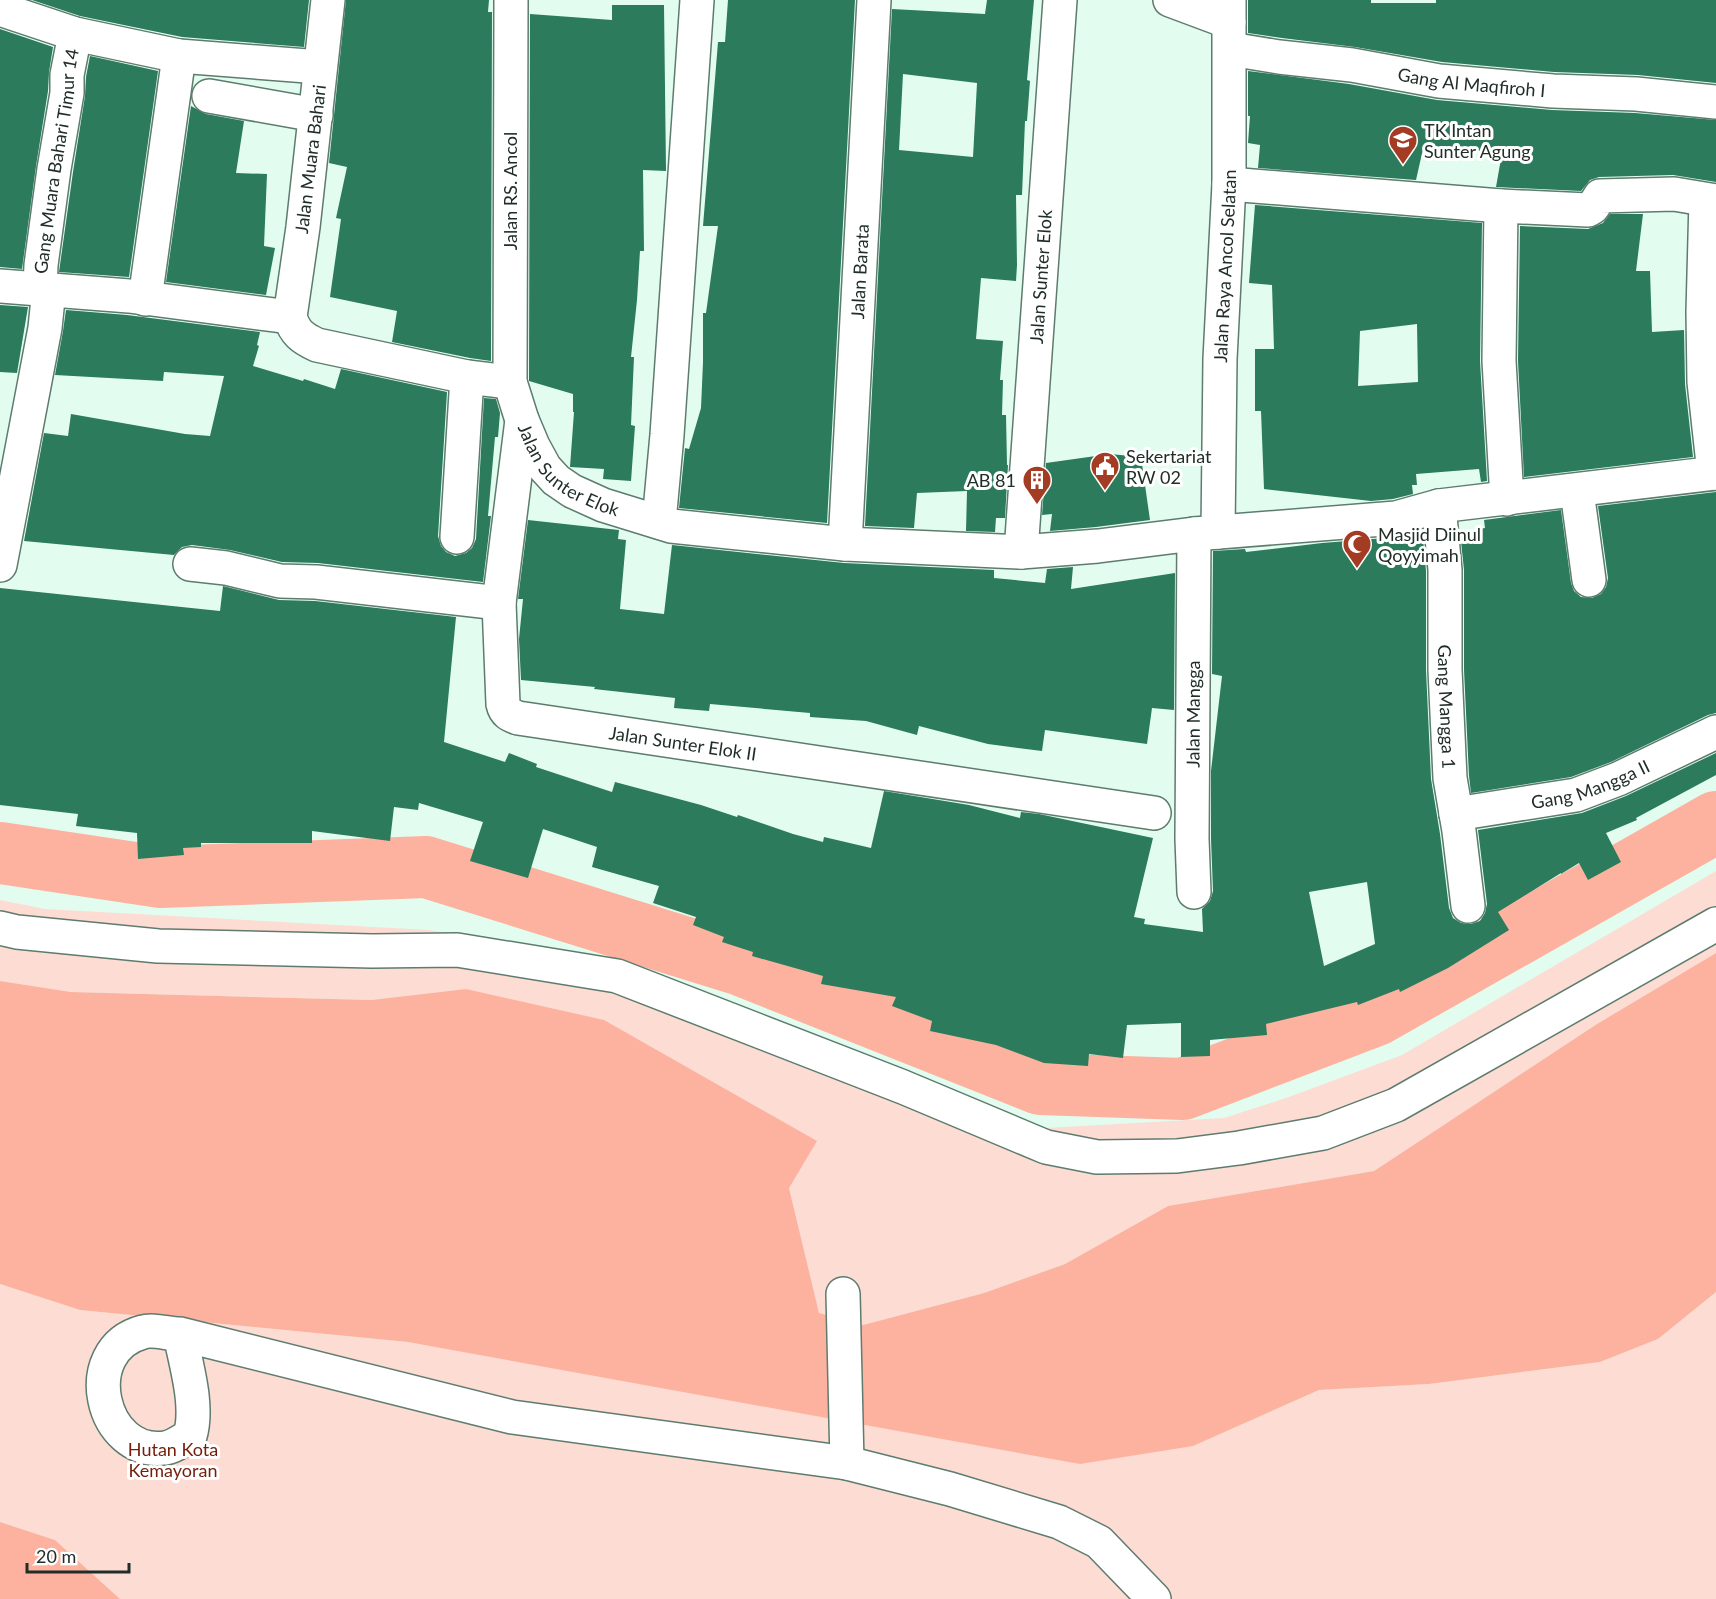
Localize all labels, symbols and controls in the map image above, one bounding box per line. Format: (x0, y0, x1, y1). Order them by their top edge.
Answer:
street label: Gang Muara Bahari Timur 14 (30, 47, 83, 274)
street label: Gang Al Maqfiroh I (1396, 63, 1546, 101)
street label: Jalan Muara Bahari (290, 83, 330, 235)
place label: TK Intan Sunter Agung (1424, 119, 1531, 162)
school or university icon: TK Intan Sunter Agung (1387, 124, 1419, 166)
street label: Jalan RS. Ancol (499, 132, 521, 250)
street label: Jalan Raya Ancol Selatan (1209, 169, 1240, 363)
street label: Jalan Sunter Elok (1025, 208, 1056, 344)
street label: Jalan Barata (846, 223, 873, 319)
street label: Jalan Sunter Elok (514, 420, 623, 521)
place label: Sekertariat RW 02 (1126, 445, 1212, 488)
public building icon: Sekertariat RW 02 (1089, 450, 1121, 492)
building icon: AB 81 (1021, 464, 1053, 506)
place label: AB 81 (967, 469, 1016, 491)
place label: Masjid Diinul Qoyyimah (1378, 523, 1481, 566)
mosque icon: Masjid Diinul Qoyyimah (1341, 528, 1373, 570)
street label: Gang Mangga 1 (1434, 645, 1461, 769)
street label: Jalan Mangga (1181, 660, 1204, 768)
street label: Jalan Sunter Elok II (608, 721, 758, 765)
street label: Gang Mangga II (1529, 755, 1653, 813)
park label: Hutan Kota Kemayoran (128, 1438, 218, 1481)
scale bar (27, 1536, 129, 1574)
text: 20 m (36, 1545, 76, 1567)

